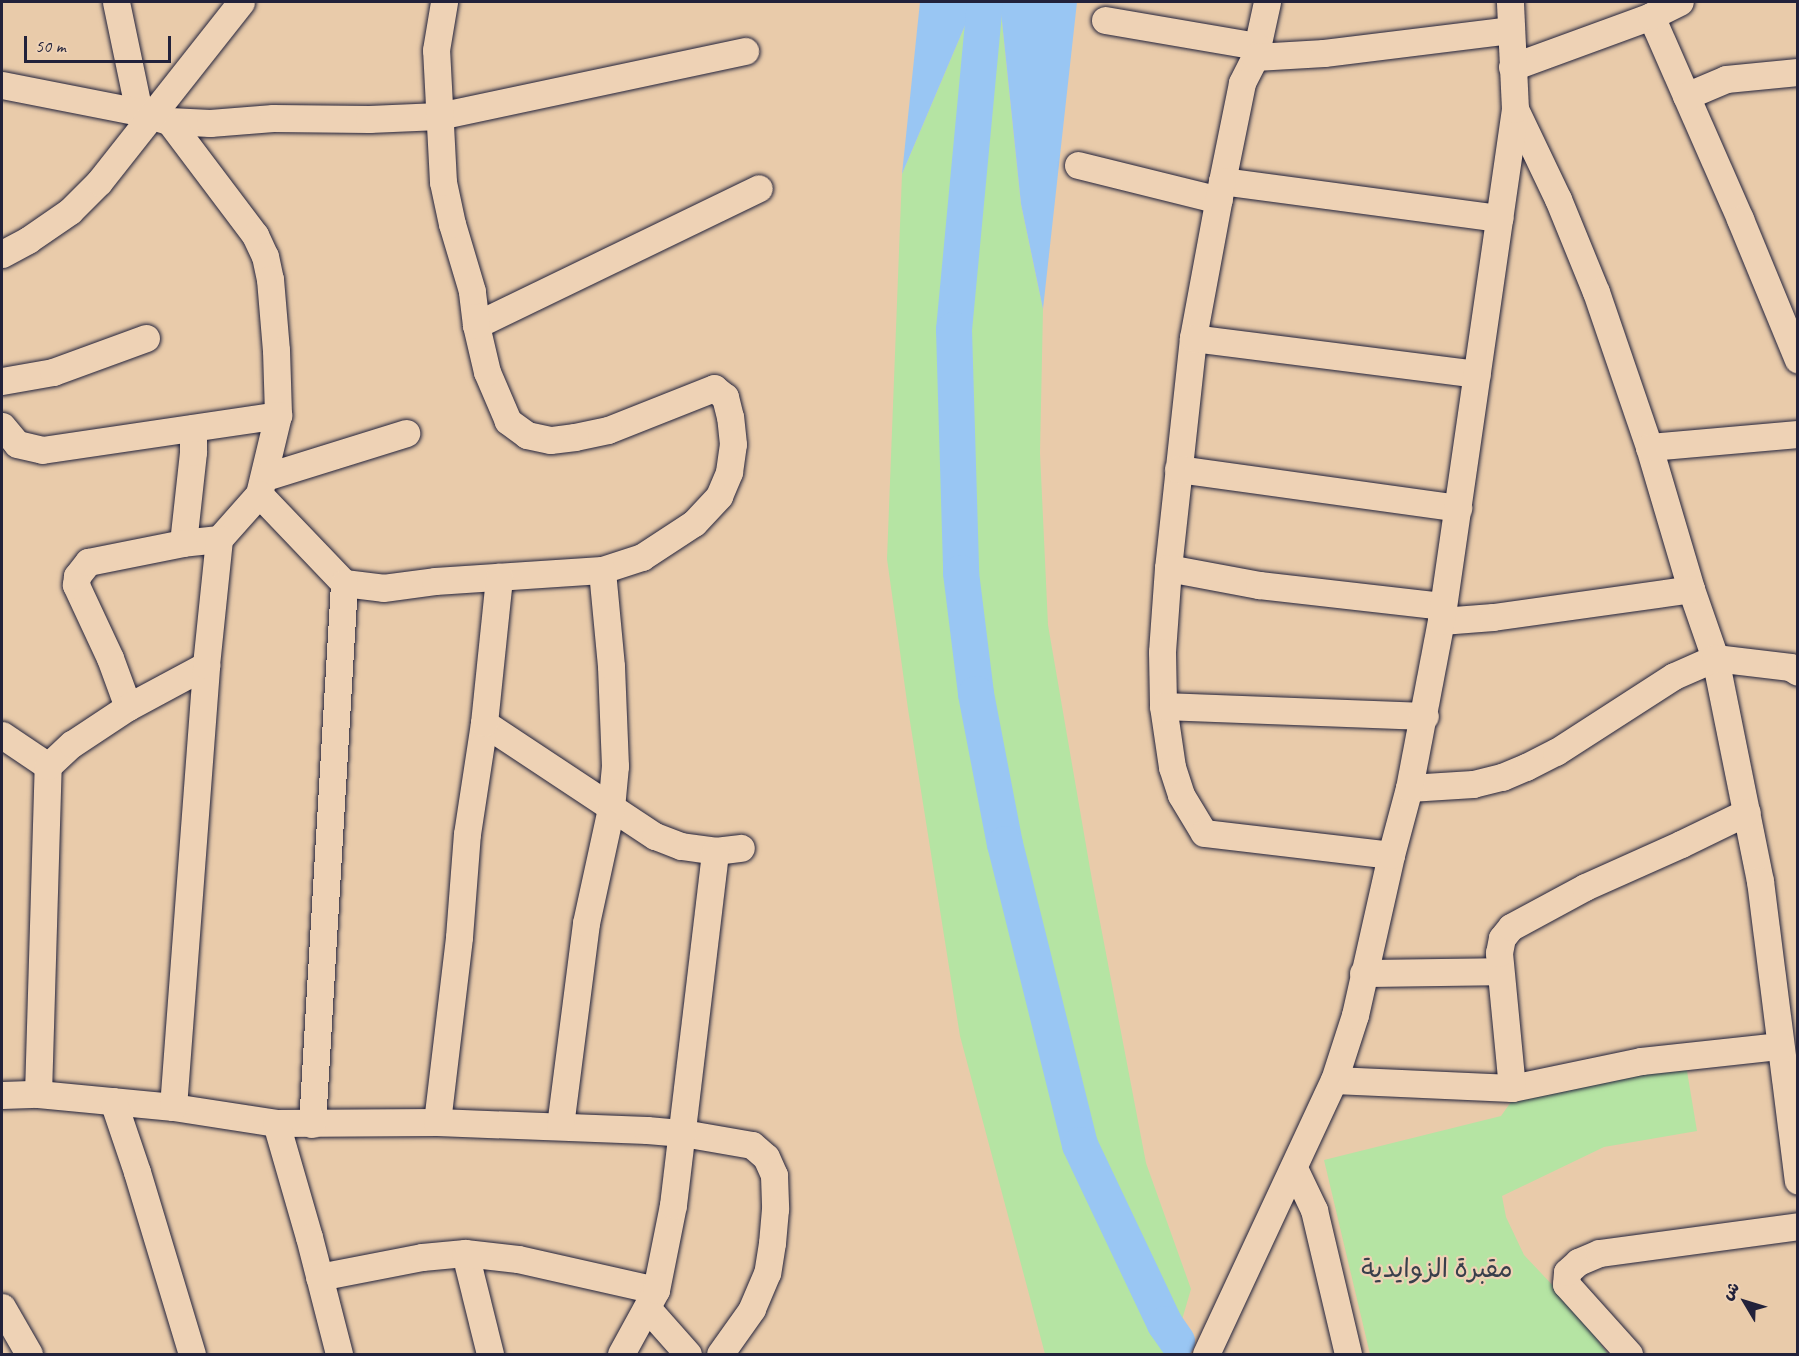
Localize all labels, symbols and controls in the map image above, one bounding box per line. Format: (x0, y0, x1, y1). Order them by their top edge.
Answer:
scale bar (27, 24, 174, 62)
text: 50 m (35, 35, 66, 57)
park label: مقبرة الزوايدية (1361, 1253, 1513, 1285)
north arrow (1715, 1272, 1775, 1332)
text: ش (1718, 1278, 1744, 1304)

